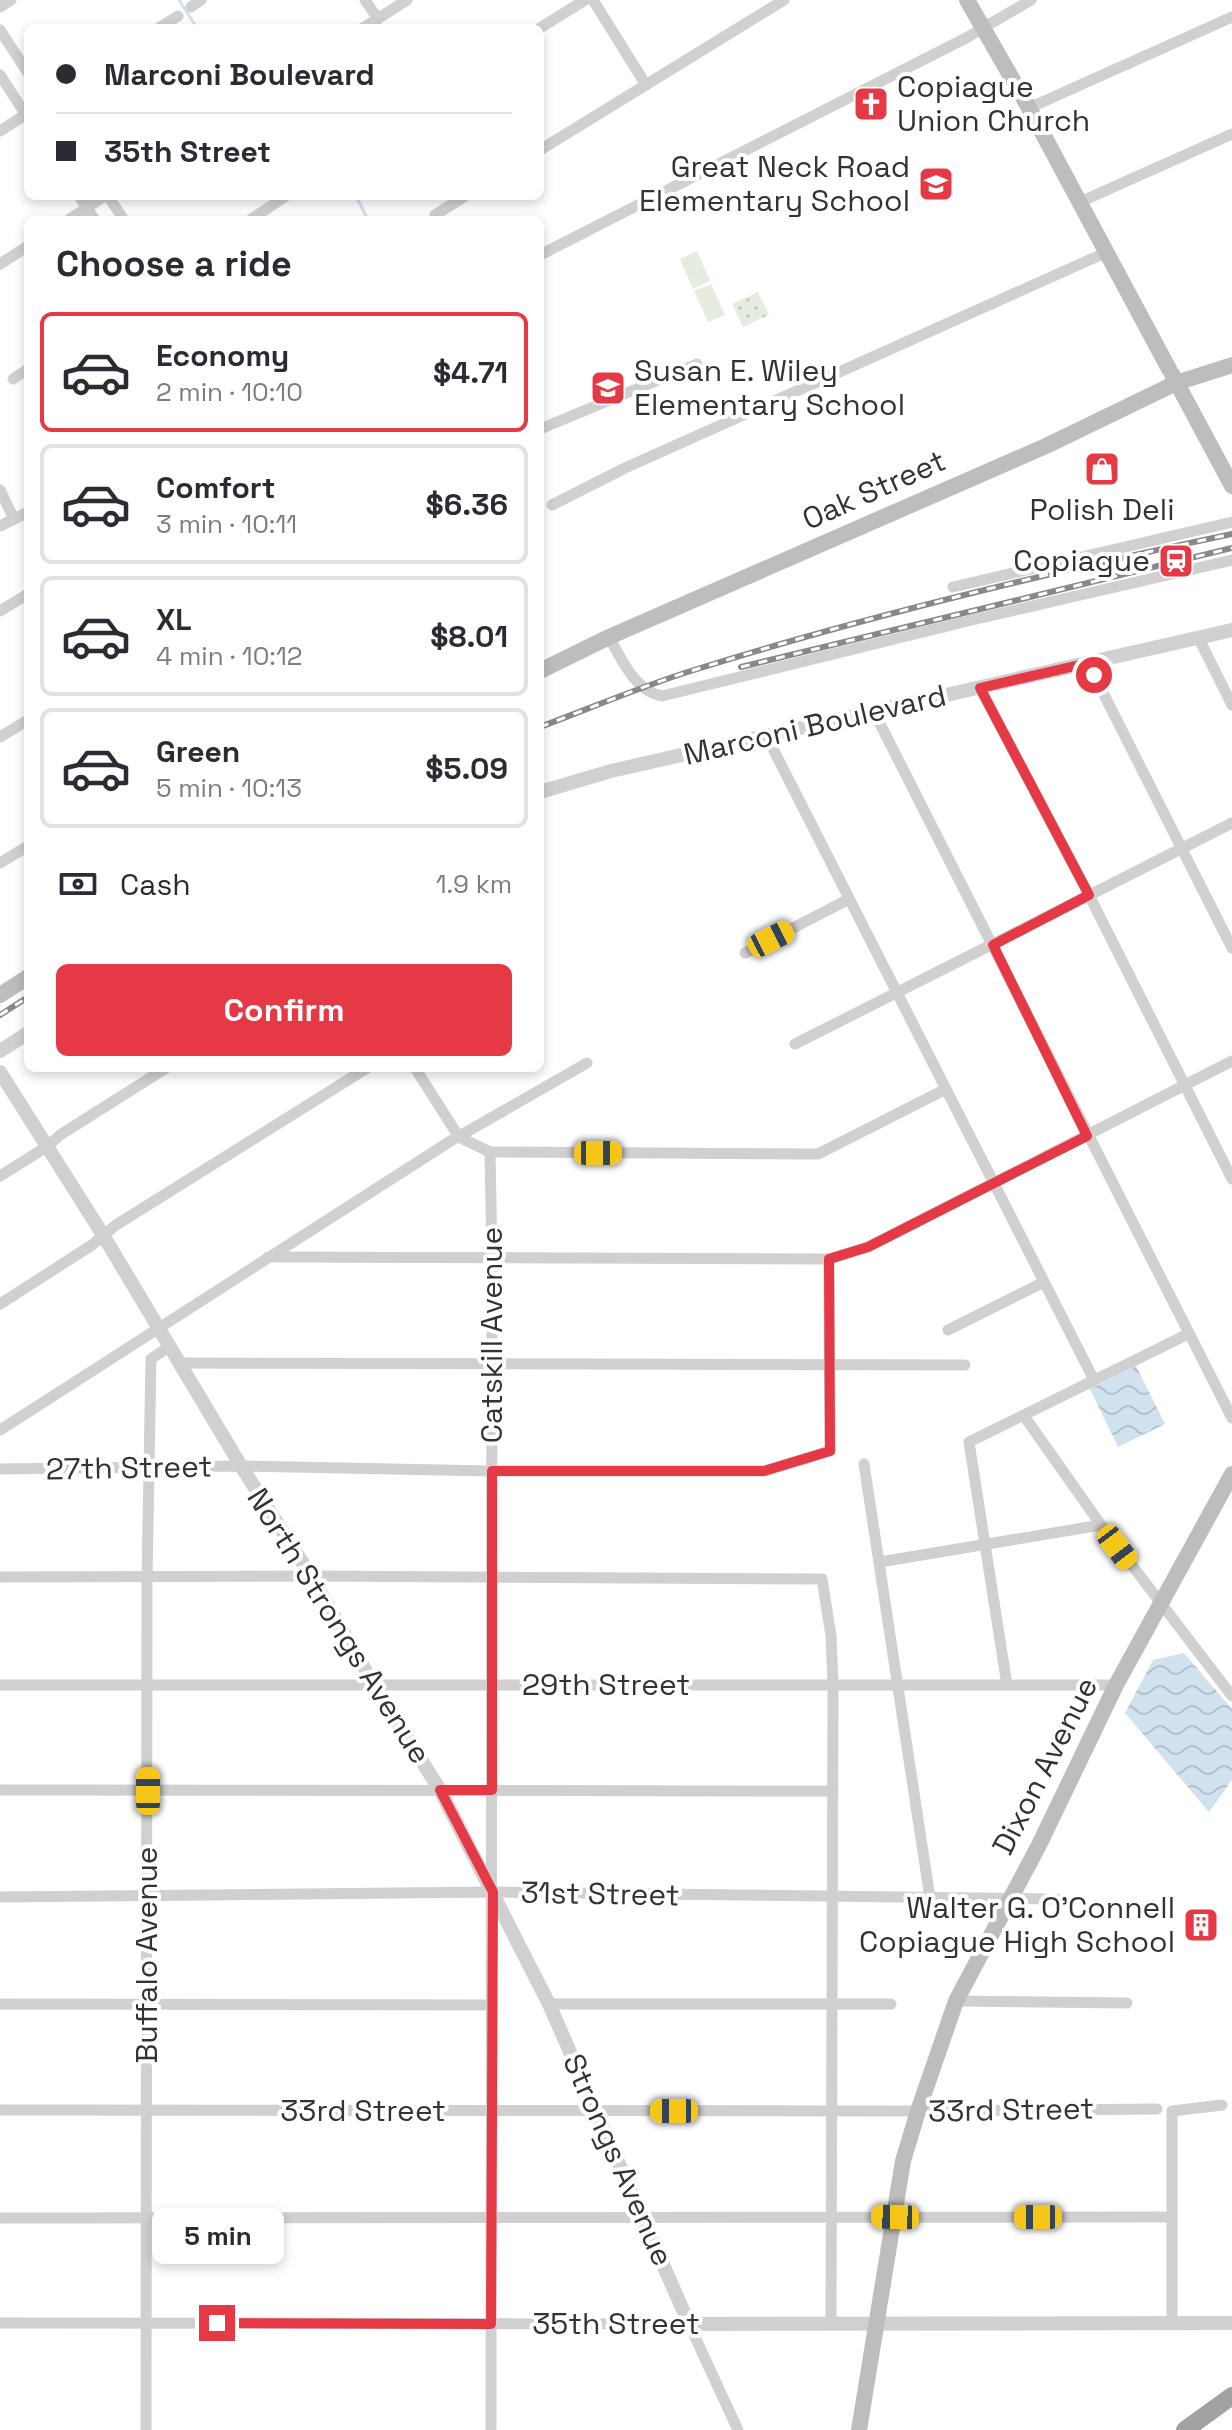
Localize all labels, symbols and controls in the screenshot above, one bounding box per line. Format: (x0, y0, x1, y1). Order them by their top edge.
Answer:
text: Marconi Boulevard (104, 55, 375, 94)
place label: Copiague Union Church (897, 67, 1090, 140)
church icon: Copiague Union Church (852, 85, 890, 123)
text: 35th Street (104, 132, 271, 171)
place label: Great Neck Road Elementary School (639, 147, 910, 220)
school or university icon: Great Neck Road Elementary School (917, 165, 955, 203)
text: Choose a ride (56, 241, 292, 287)
icon: car (60, 336, 132, 408)
text: Economy (156, 336, 289, 375)
place label: Susan E. Wiley Elementary School (634, 351, 905, 424)
text: $4.71 (433, 353, 508, 392)
school or university icon: Susan E. Wiley Elementary School (589, 369, 627, 407)
text: 2 min · 10:10 (156, 375, 303, 409)
street label: Oak Street (796, 441, 952, 538)
shop icon: Polish Deli (1083, 450, 1121, 488)
icon: car (60, 468, 132, 540)
text: Comfort (156, 468, 275, 507)
text: $6.36 (426, 485, 508, 524)
place label: Polish Deli (1029, 490, 1175, 529)
text: 3 min · 10:11 (156, 507, 297, 541)
place label: Copiague (1013, 541, 1150, 580)
station icon: Copiague (1157, 542, 1195, 580)
icon: car (60, 600, 132, 672)
text: XL (156, 600, 192, 639)
text: $8.01 (430, 617, 508, 656)
text: 4 min · 10:12 (156, 639, 302, 673)
route start (1076, 657, 1112, 693)
street label: Marconi Boulevard (680, 675, 950, 774)
icon: car (60, 732, 132, 804)
text: Green (156, 732, 240, 771)
text: $5.09 (425, 749, 508, 788)
text: 5 min · 10:13 (156, 771, 302, 805)
icon: cash (56, 862, 100, 906)
text: Cash (120, 865, 191, 904)
text: 1.9 km (436, 867, 512, 901)
car (744, 917, 798, 961)
button: Confirm (56, 964, 512, 1056)
car (574, 1141, 622, 1165)
street label: Catskill Avenue (472, 1227, 511, 1443)
street label: 27th Street (45, 1447, 212, 1488)
street label: North Strongs Avenue (239, 1481, 440, 1771)
car (1093, 1521, 1141, 1573)
street label: 29th Street (522, 1665, 690, 1704)
street label: Dixon Avenue (983, 1670, 1106, 1861)
car (136, 1767, 160, 1815)
street label: Buffalo Avenue (127, 1846, 166, 2064)
street label: 31st Street (520, 1873, 680, 1914)
place label: Walter G. O'Connell Copiague High School (859, 1888, 1175, 1961)
building icon: Walter G. O'Connell Copiague High School (1182, 1906, 1220, 1944)
street label: Strongs Avenue (554, 2048, 683, 2272)
street label: 33rd Street (928, 2089, 1094, 2130)
street label: 33rd Street (280, 2091, 446, 2130)
car (650, 2099, 698, 2123)
car (871, 2205, 919, 2229)
car (1014, 2205, 1062, 2229)
callout: 5 min (151, 2207, 283, 2263)
text: 5 min (184, 2219, 252, 2253)
street label: 35th Street (532, 2304, 700, 2343)
route end (199, 2305, 235, 2341)

